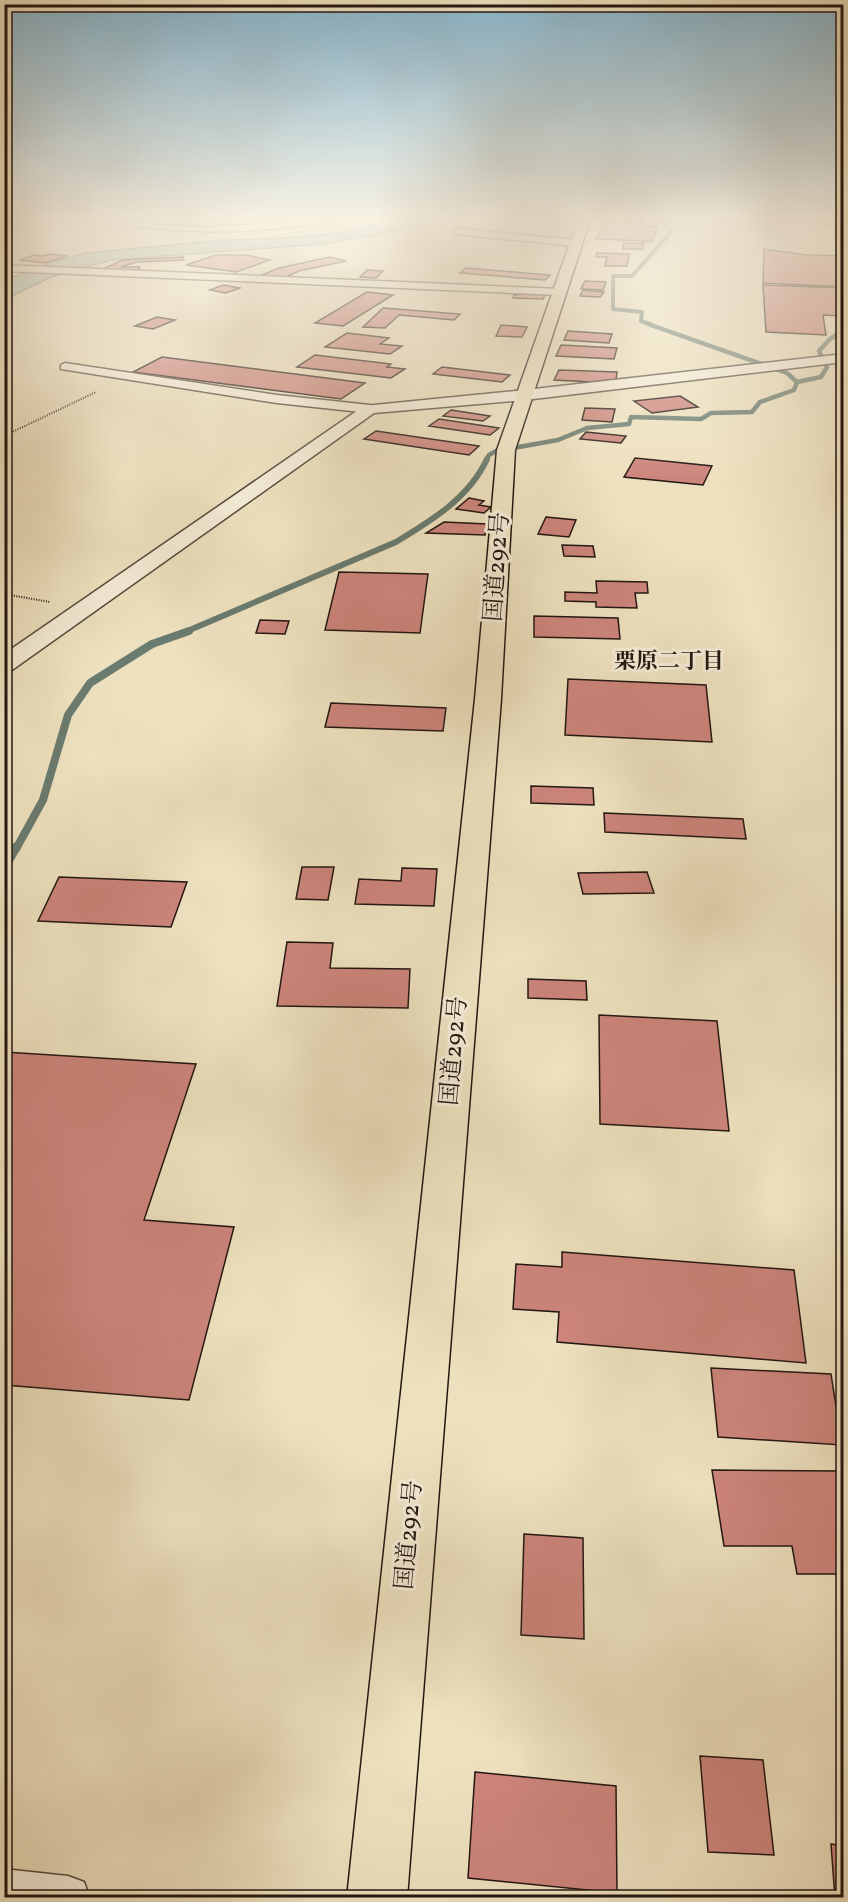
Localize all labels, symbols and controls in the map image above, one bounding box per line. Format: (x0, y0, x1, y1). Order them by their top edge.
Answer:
street label: 国道292号 (477, 511, 519, 623)
district label: 栗原二丁目 (614, 647, 724, 678)
street label: 国道292号 (433, 995, 477, 1107)
street label: 国道292号 (388, 1479, 432, 1591)

